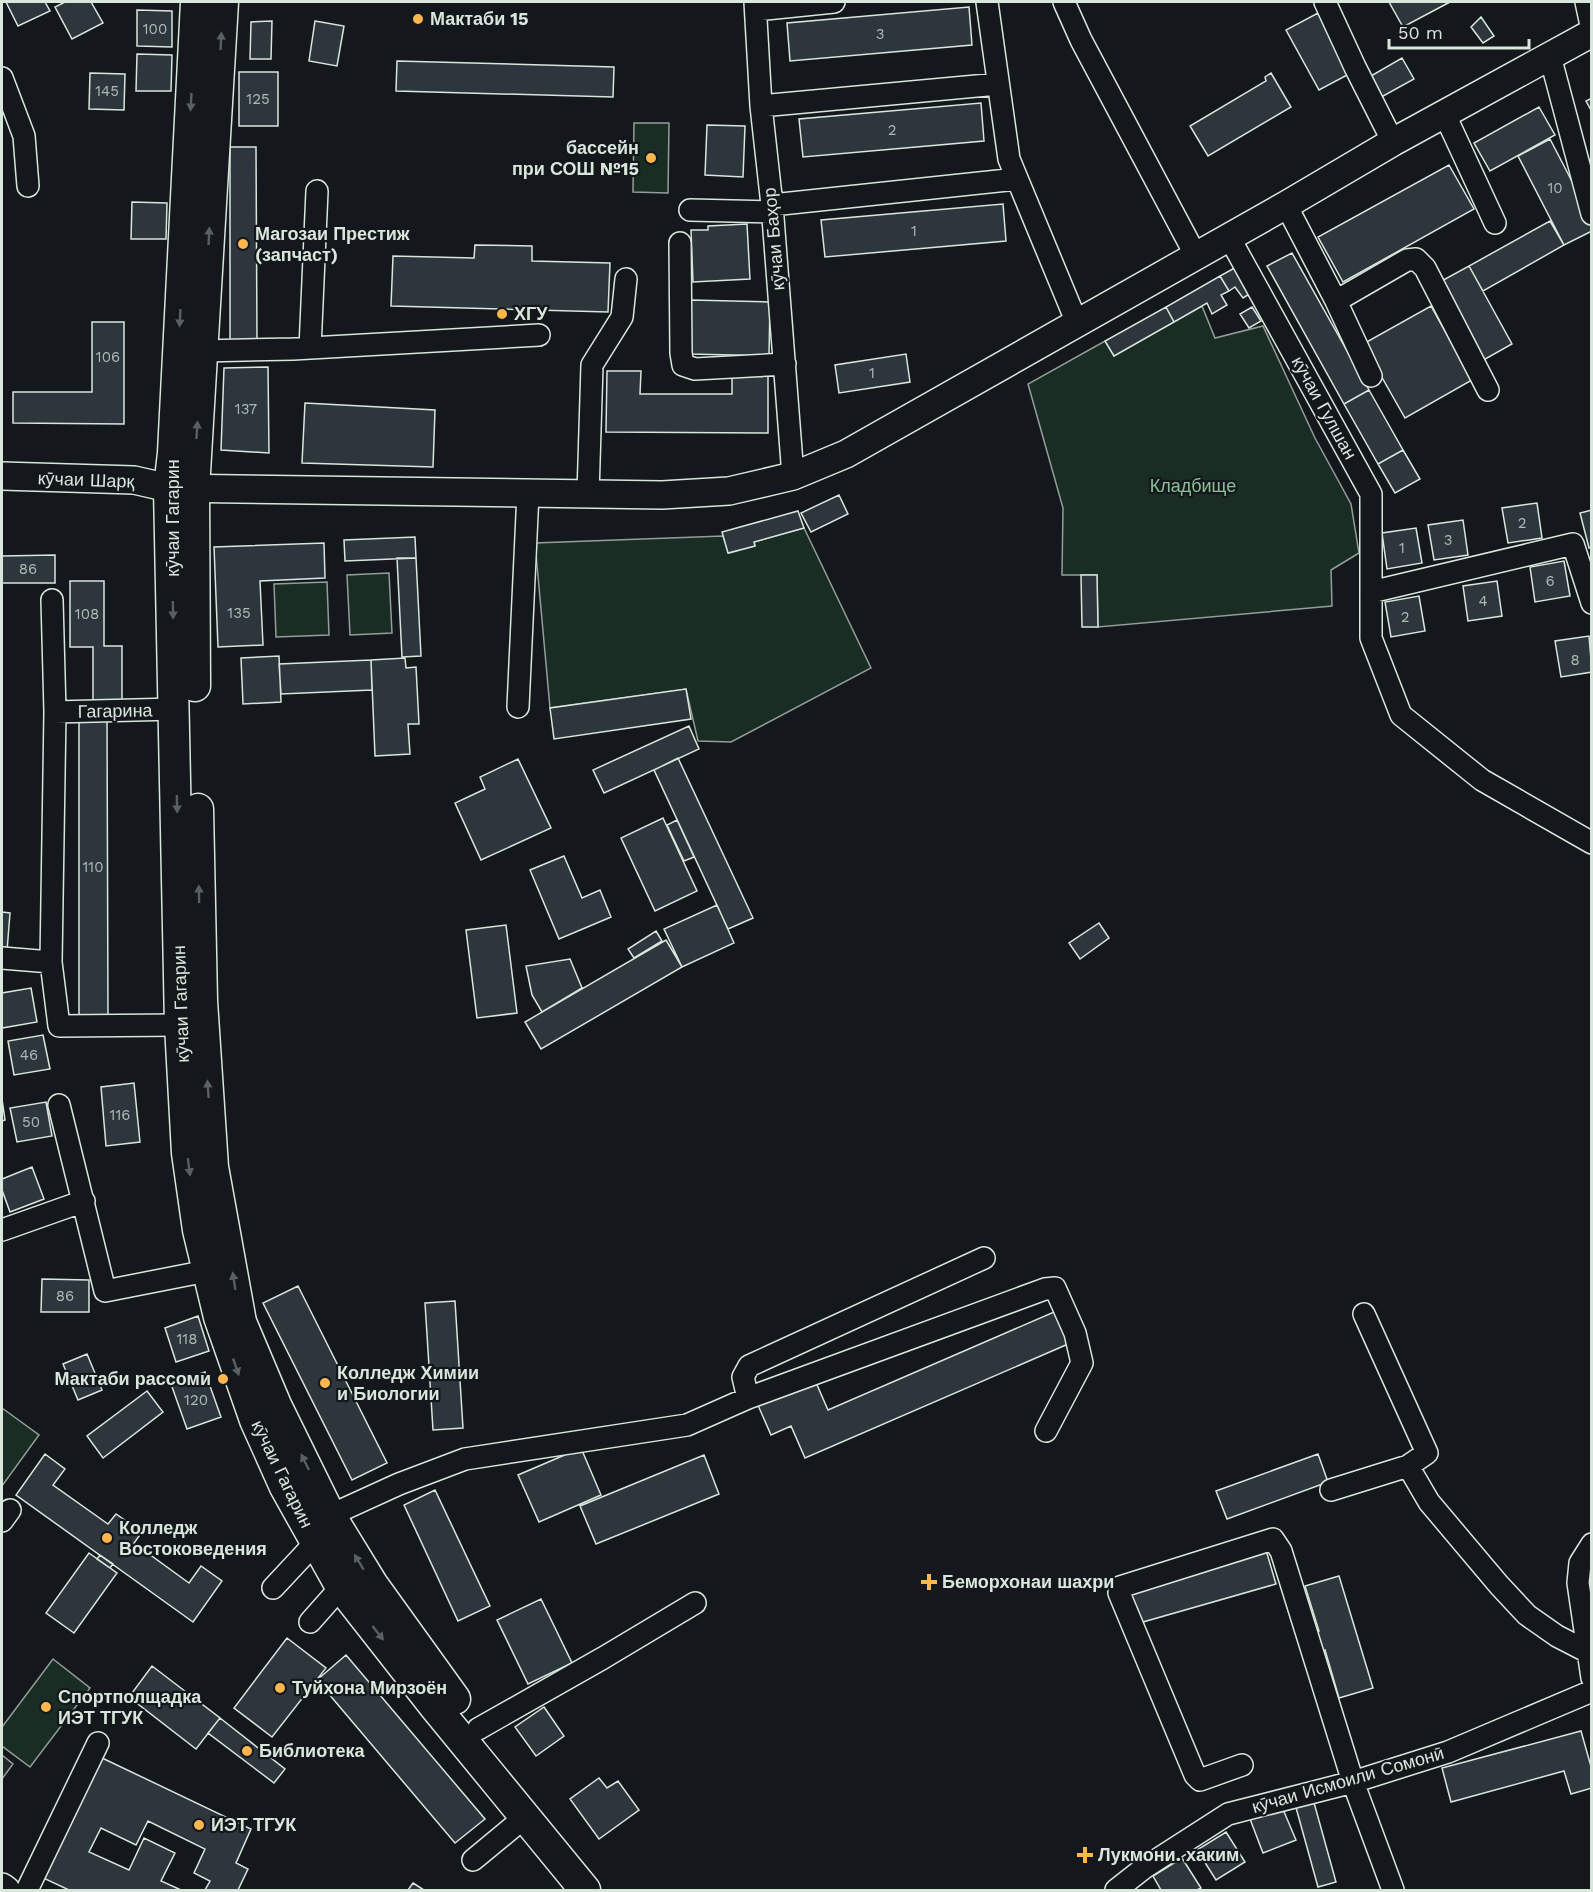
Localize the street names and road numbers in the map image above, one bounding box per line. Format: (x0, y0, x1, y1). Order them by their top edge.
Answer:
street label: кӯчаи Баҳор (759, 187, 788, 291)
street label: кӯчаи Гулшан (1287, 353, 1361, 463)
street label: кӯчаи Гагарин (162, 459, 183, 577)
street label: кӯчаи Шарқ (37, 467, 135, 492)
street label: Гагарина (77, 699, 154, 722)
street label: кӯчаи Гагарин (168, 945, 193, 1063)
street label: кӯчаи Гагарин (247, 1416, 318, 1531)
street label: кӯчаи Исмоили Сомонӣ (1249, 1742, 1446, 1817)

